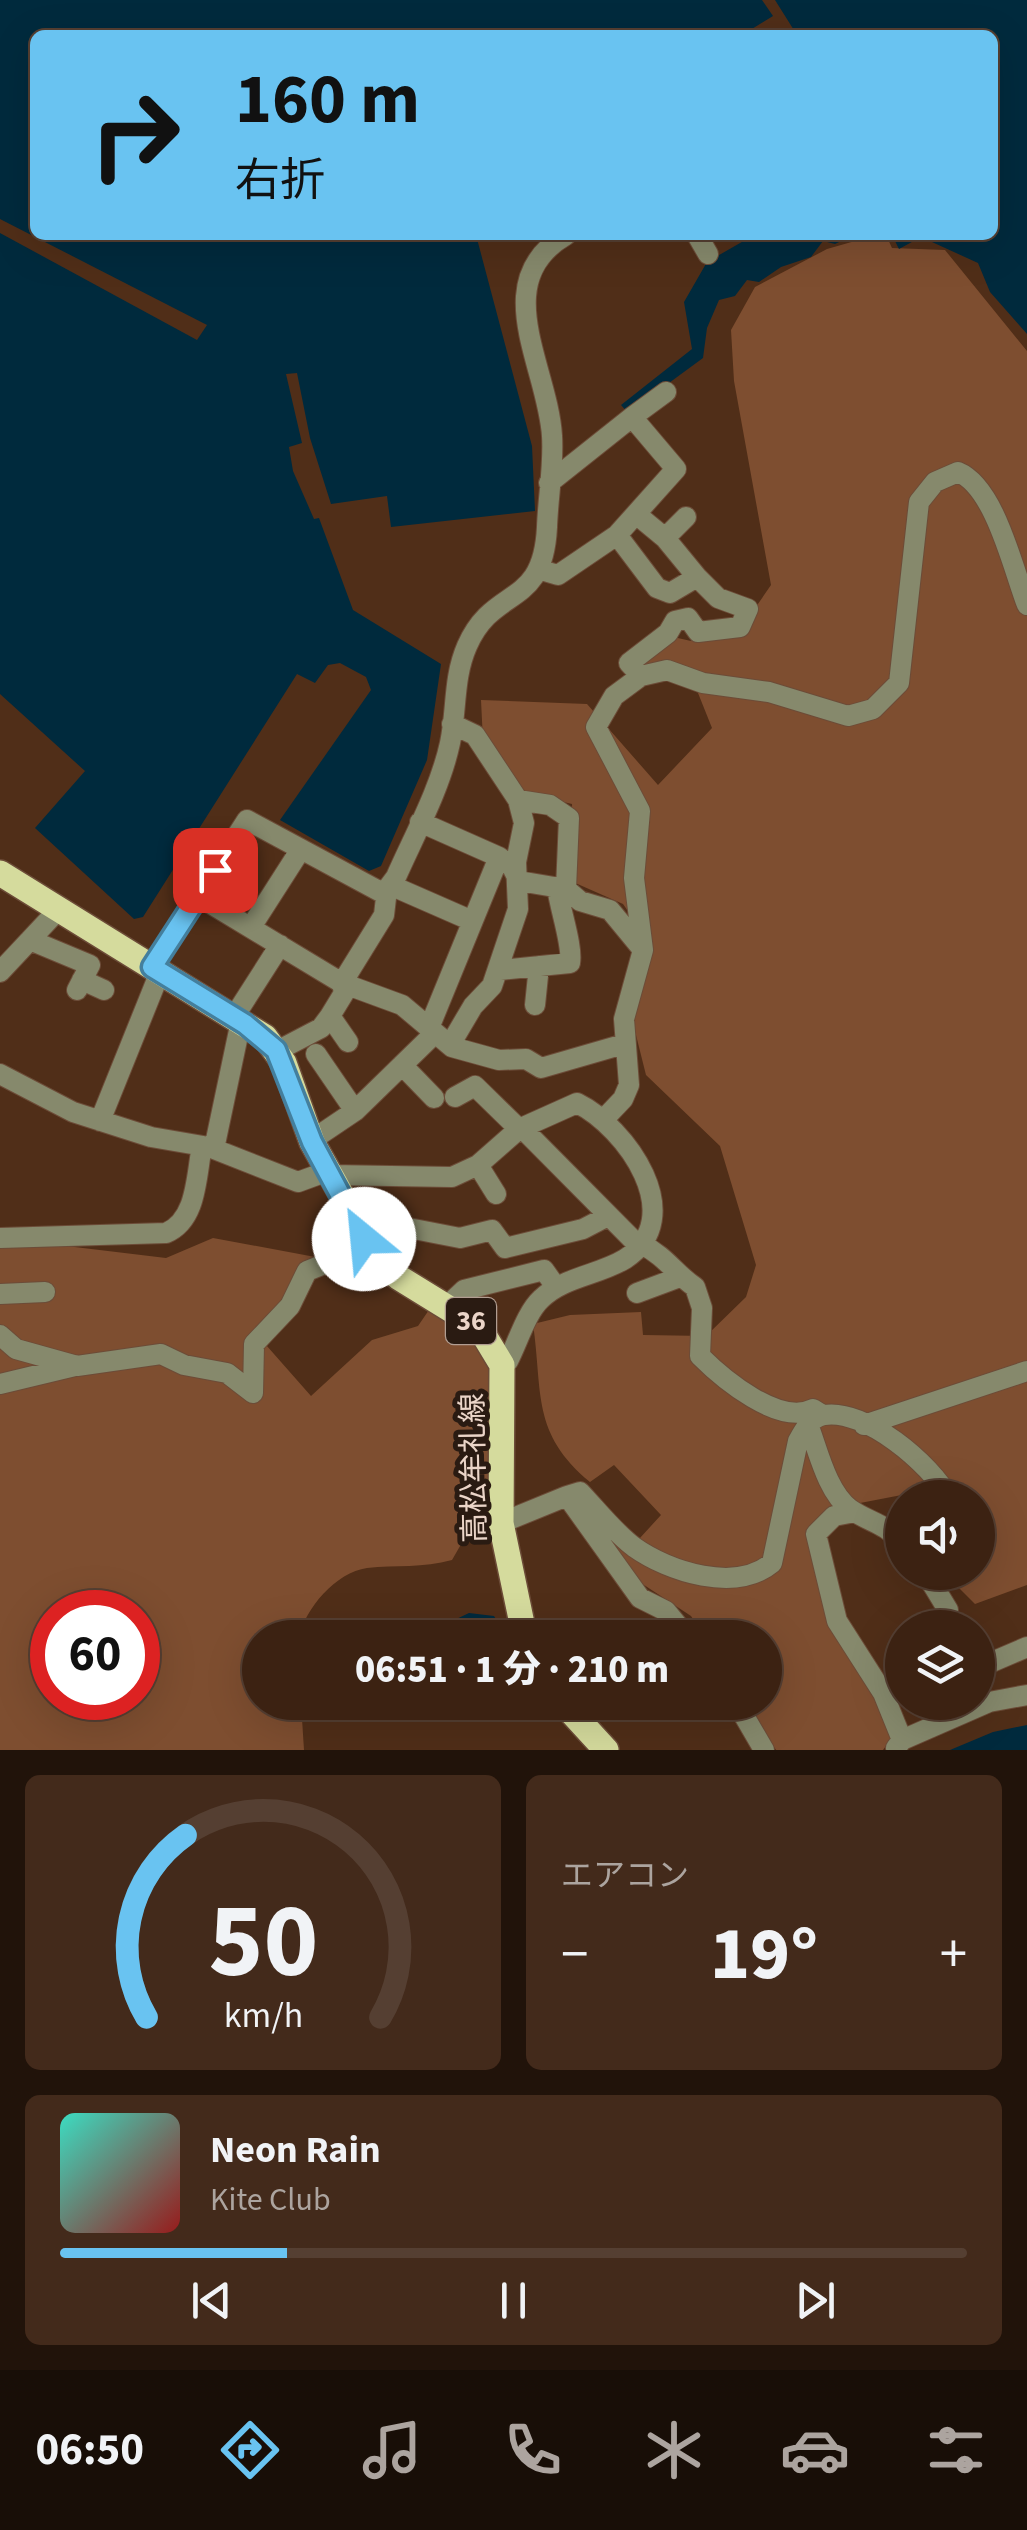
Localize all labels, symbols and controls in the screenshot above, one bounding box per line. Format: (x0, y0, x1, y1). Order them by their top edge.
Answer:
text: 160 m (235, 50, 420, 150)
icon: right (70, 70, 200, 200)
text: 右折 (235, 149, 325, 213)
pin (173, 828, 258, 913)
icon: arrive (188, 843, 243, 898)
position arrow (312, 1187, 416, 1291)
road number: 36 (446, 1298, 496, 1344)
street label: 高松牟礼線 (451, 1393, 497, 1543)
map controls (885, 1480, 995, 1720)
button: sound (885, 1480, 995, 1590)
speed limit sign: 60 (30, 1590, 160, 1720)
button: layers (885, 1610, 995, 1720)
text: 06:51 · 1 分 · 210 m (355, 1643, 669, 1697)
text: エアコン (561, 1853, 689, 1899)
text: 50 (208, 1869, 318, 2017)
text: 19° (710, 1901, 818, 2008)
text: − (561, 1916, 588, 1994)
text: + (940, 1916, 967, 1994)
text: km/h (223, 1990, 303, 2041)
text: Neon Rain (210, 2123, 381, 2177)
text: Kite Club (210, 2177, 331, 2223)
icon: previous (184, 2273, 239, 2328)
icon: pause (486, 2273, 541, 2328)
icon: next (788, 2273, 843, 2328)
icon: directions (215, 2415, 285, 2485)
icon: music (357, 2415, 427, 2485)
icon: phone (498, 2415, 568, 2485)
icon: climate (639, 2415, 709, 2485)
icon: car (780, 2415, 850, 2485)
icon: filters (921, 2415, 991, 2485)
text: 06:50 (36, 2418, 144, 2482)

